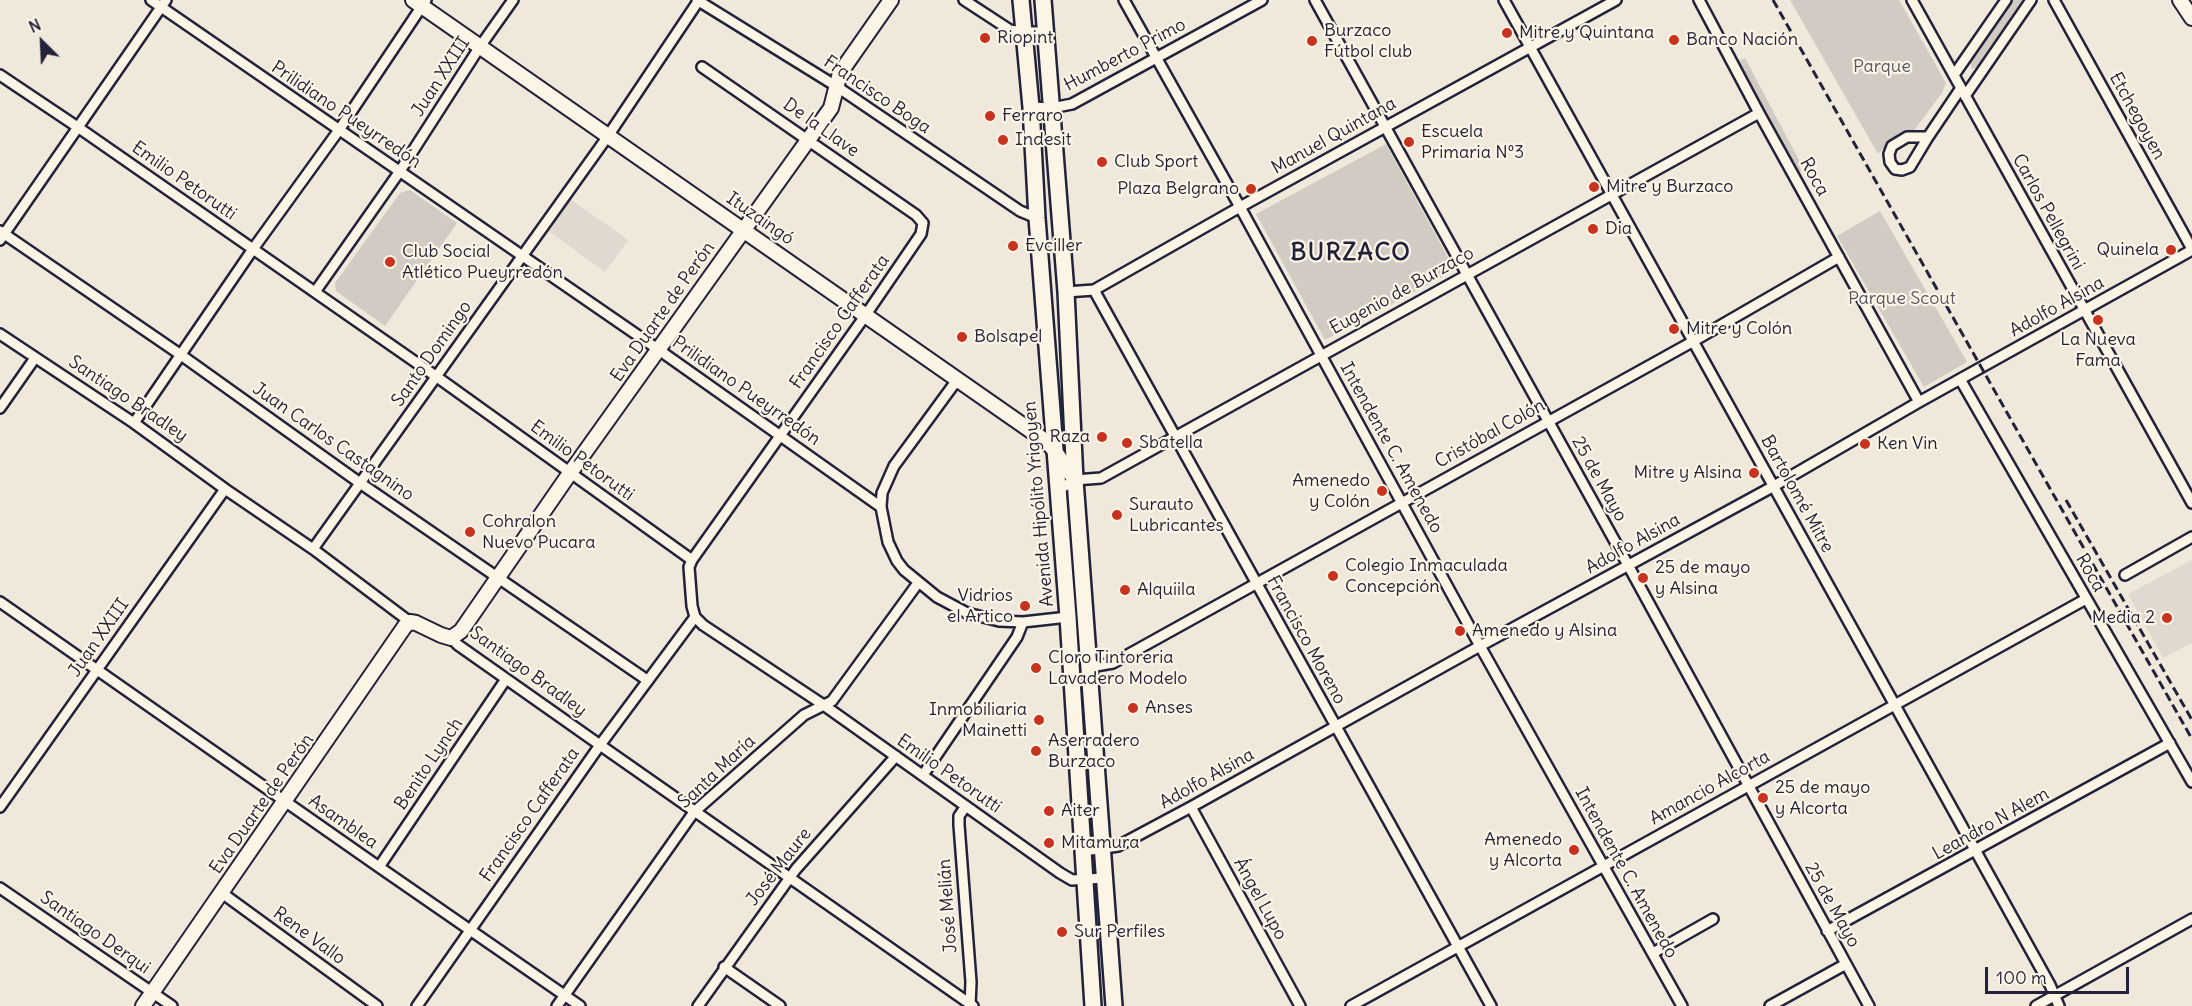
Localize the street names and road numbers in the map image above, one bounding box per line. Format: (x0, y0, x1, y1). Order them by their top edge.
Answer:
street label: Humberto Primo (1060, 14, 1190, 96)
street label: Juan XXIII (407, 33, 475, 121)
street label: Francisco Boga (819, 51, 935, 139)
street label: Prilidiano Pueyrredón (267, 57, 425, 173)
street label: Etchegoyen (2104, 69, 2170, 163)
street label: Manuel Quintana (1268, 93, 1400, 179)
street label: De la Llave (779, 94, 863, 162)
street label: Emilio Petorutti (128, 137, 240, 225)
street label: Carlos Pellegrini (2007, 150, 2089, 274)
street label: Roca (1795, 154, 1833, 200)
street label: Ituzaingó (722, 188, 798, 250)
street label: Eva Duarte de Perón (606, 238, 720, 386)
street label: Eugenio de Burzaco (1326, 242, 1478, 340)
street label: Francisco Cafferata (786, 251, 894, 393)
street label: Adolfo Alsina (2006, 272, 2108, 342)
street label: Santo Domingo (388, 297, 476, 411)
street label: Prilidiano Pueyrredón (668, 332, 824, 450)
street label: Santiago Bradley (64, 351, 192, 447)
street label: Intendente C. Amenedo (1335, 359, 1447, 537)
street label: Juan Carlos Castagnino (248, 378, 418, 506)
street label: Cristóbal Colón (1431, 395, 1549, 473)
street label: Avenida Hipólito Yrigoyen (1019, 400, 1059, 608)
street label: Emilio Petorutti (526, 416, 638, 506)
street label: Bartolomé Mitre (1756, 432, 1838, 556)
street label: 25 de Mayo (1567, 433, 1631, 525)
street label: Adolfo Alsina (1582, 509, 1684, 579)
street label: Roca (2070, 550, 2110, 596)
street label: Francisco Moreno (1262, 572, 1350, 708)
street label: Juan XXIII (64, 595, 134, 681)
street label: Santiago Bradley (465, 622, 591, 722)
street label: Benito Lynch (390, 714, 468, 814)
street label: Eva Duarte de Perón (205, 730, 319, 878)
street label: Emilio Petorutti (893, 730, 1005, 818)
street label: Santa María (674, 731, 760, 813)
street label: Francisco Cafferata (476, 744, 584, 886)
street label: Adolfo Alsina (1156, 744, 1258, 814)
street label: Amancio Alcorta (1646, 746, 1774, 830)
street label: Leandro N Alem (1929, 783, 2053, 865)
street label: Intendente C. Amenedo (1570, 784, 1682, 962)
street label: Asamblea (304, 790, 382, 854)
street label: José Maure (742, 824, 816, 910)
street label: Ángel Lupo (1229, 854, 1291, 944)
street label: José Melián (934, 858, 962, 954)
street label: 25 de Mayo (1800, 859, 1864, 951)
street label: Santiago Derqui (36, 887, 154, 979)
street label: Rene Vallo (269, 903, 349, 969)

